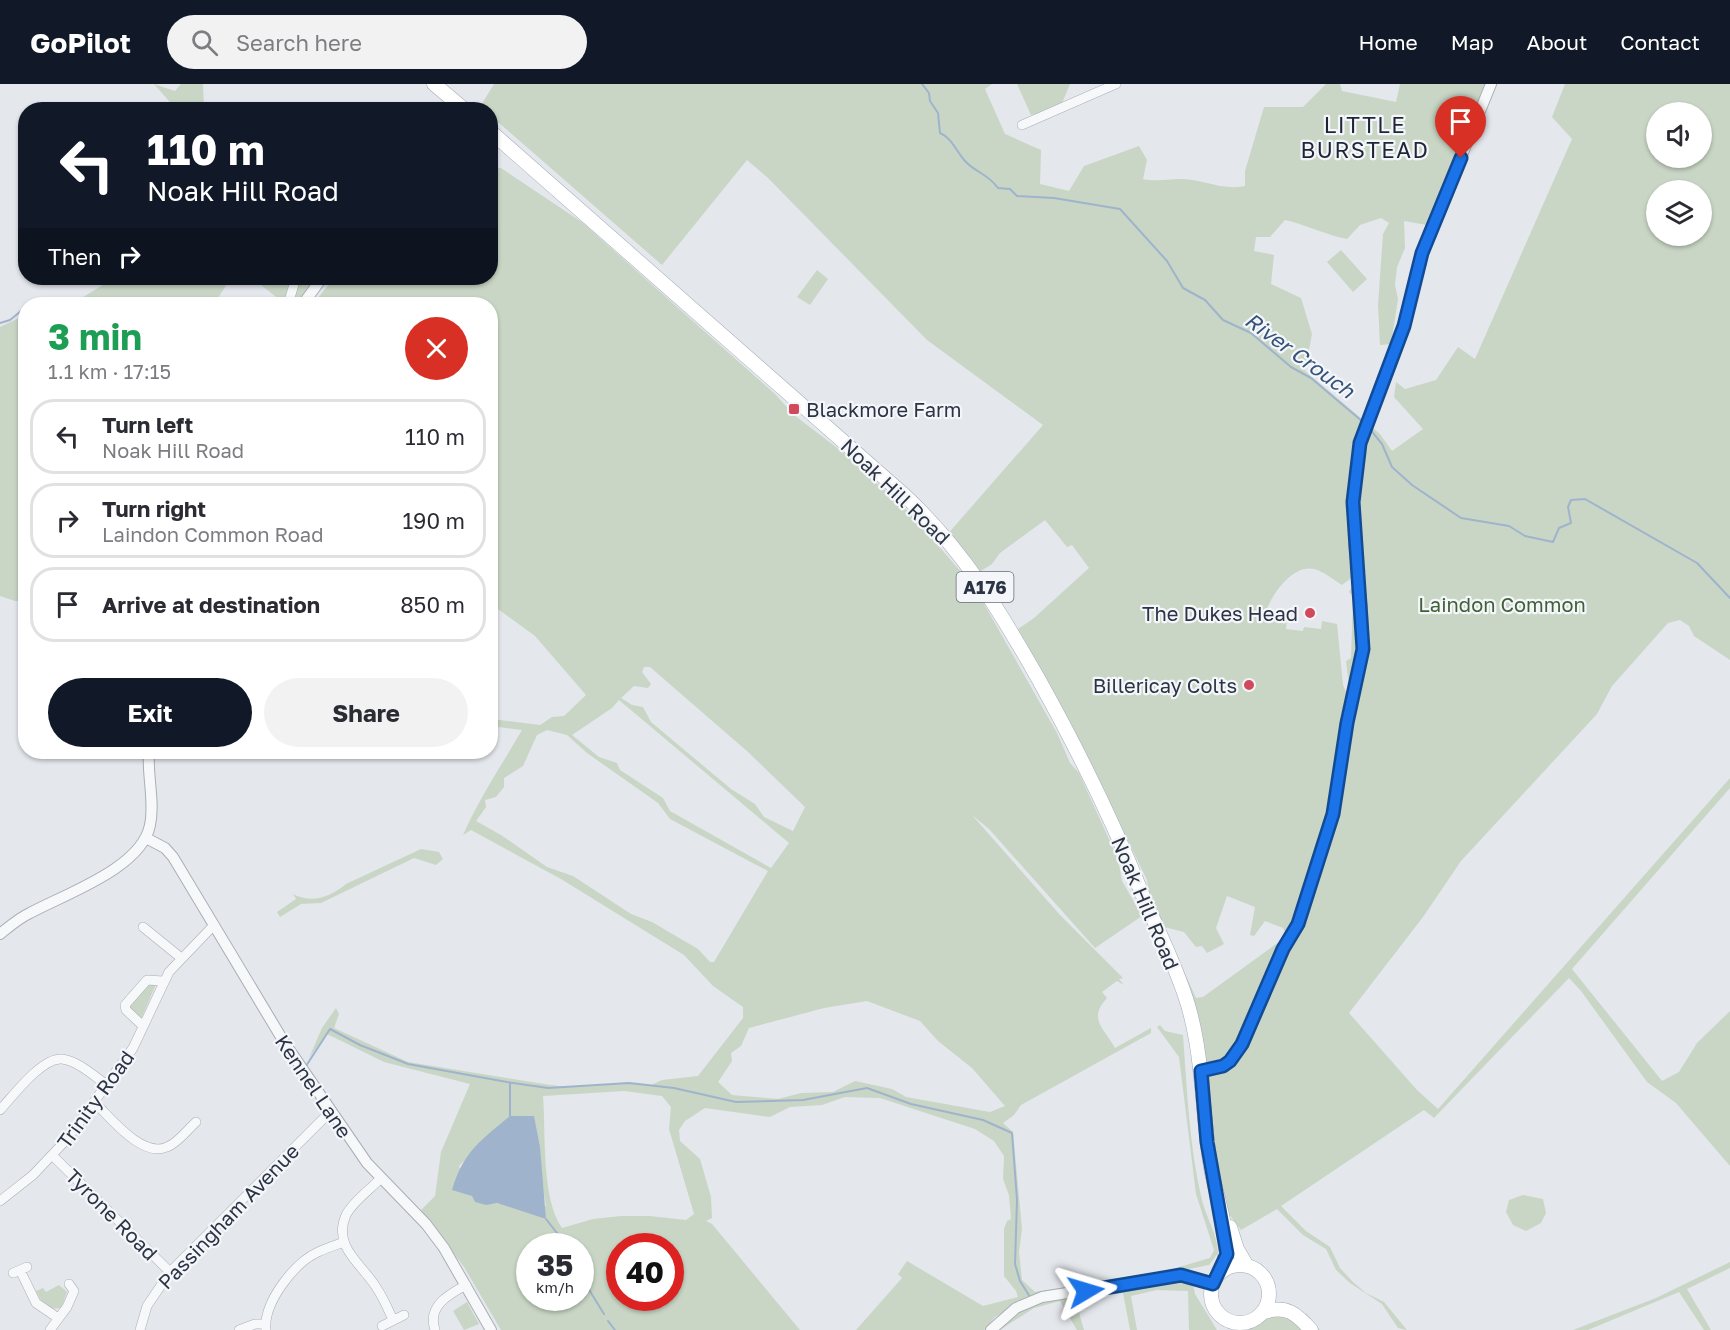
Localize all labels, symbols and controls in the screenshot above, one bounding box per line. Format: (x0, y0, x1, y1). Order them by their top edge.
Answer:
search box (167, 15, 587, 69)
text: GoPilot (30, 26, 131, 59)
icon: search (188, 26, 221, 59)
text: Search here (236, 29, 362, 56)
text: Home (1358, 29, 1418, 55)
text: Map (1451, 29, 1494, 55)
text: About (1527, 29, 1587, 55)
text: Contact (1620, 29, 1700, 55)
pin (1435, 96, 1486, 158)
map controls (1646, 102, 1712, 246)
button: sound (1646, 102, 1712, 168)
icon: arrive (1444, 105, 1477, 138)
district label: LITTLE BURSTEAD (1301, 111, 1429, 163)
text: 110 m (147, 124, 265, 174)
icon: left (48, 126, 126, 204)
text: Noak Hill Road (147, 175, 339, 207)
button: layers (1646, 180, 1712, 246)
icon: right (113, 240, 146, 273)
text: Then (48, 243, 101, 270)
water label: River Crouch (1240, 307, 1361, 404)
text: 3 min (48, 315, 142, 358)
button: close (405, 317, 468, 380)
text: 1.1 km · 17:15 (48, 359, 171, 383)
place label: Blackmore Farm (806, 397, 962, 421)
marker: Blackmore Farm (787, 402, 801, 416)
text: Turn left (102, 411, 193, 438)
icon: left (51, 420, 84, 453)
text: 110 m (405, 423, 465, 450)
street label: Noak Hill Road (837, 433, 955, 549)
text: Noak Hill Road (102, 438, 244, 462)
text: Turn right (102, 495, 206, 522)
icon: right (51, 504, 84, 537)
text: 190 m (402, 507, 465, 534)
text: Laindon Common Road (102, 522, 323, 546)
road number: A176 (956, 572, 1014, 602)
icon: arrive (51, 588, 84, 621)
text: Arrive at destination (102, 591, 320, 618)
text: 850 m (400, 591, 465, 618)
park label: Laindon Common (1418, 592, 1586, 616)
place label: The Dukes Head (1142, 601, 1298, 625)
marker: The Dukes Head (1303, 606, 1317, 620)
place label: Billericay Colts (1093, 673, 1237, 697)
button: Exit (48, 678, 252, 747)
button: Share (264, 678, 468, 747)
marker: Billericay Colts (1242, 678, 1256, 692)
street label: Noak Hill Road (1107, 833, 1185, 973)
street label: Kennel Lane (271, 1030, 357, 1142)
street label: Trinity Road (51, 1045, 139, 1153)
street label: Passingham Avenue (153, 1139, 303, 1293)
street label: Tyrone Road (61, 1163, 163, 1265)
speed limit sign: 40 (606, 1233, 684, 1311)
text: 35 (537, 1247, 573, 1283)
position arrow (1054, 1259, 1118, 1323)
text: km/h (536, 1278, 574, 1296)

